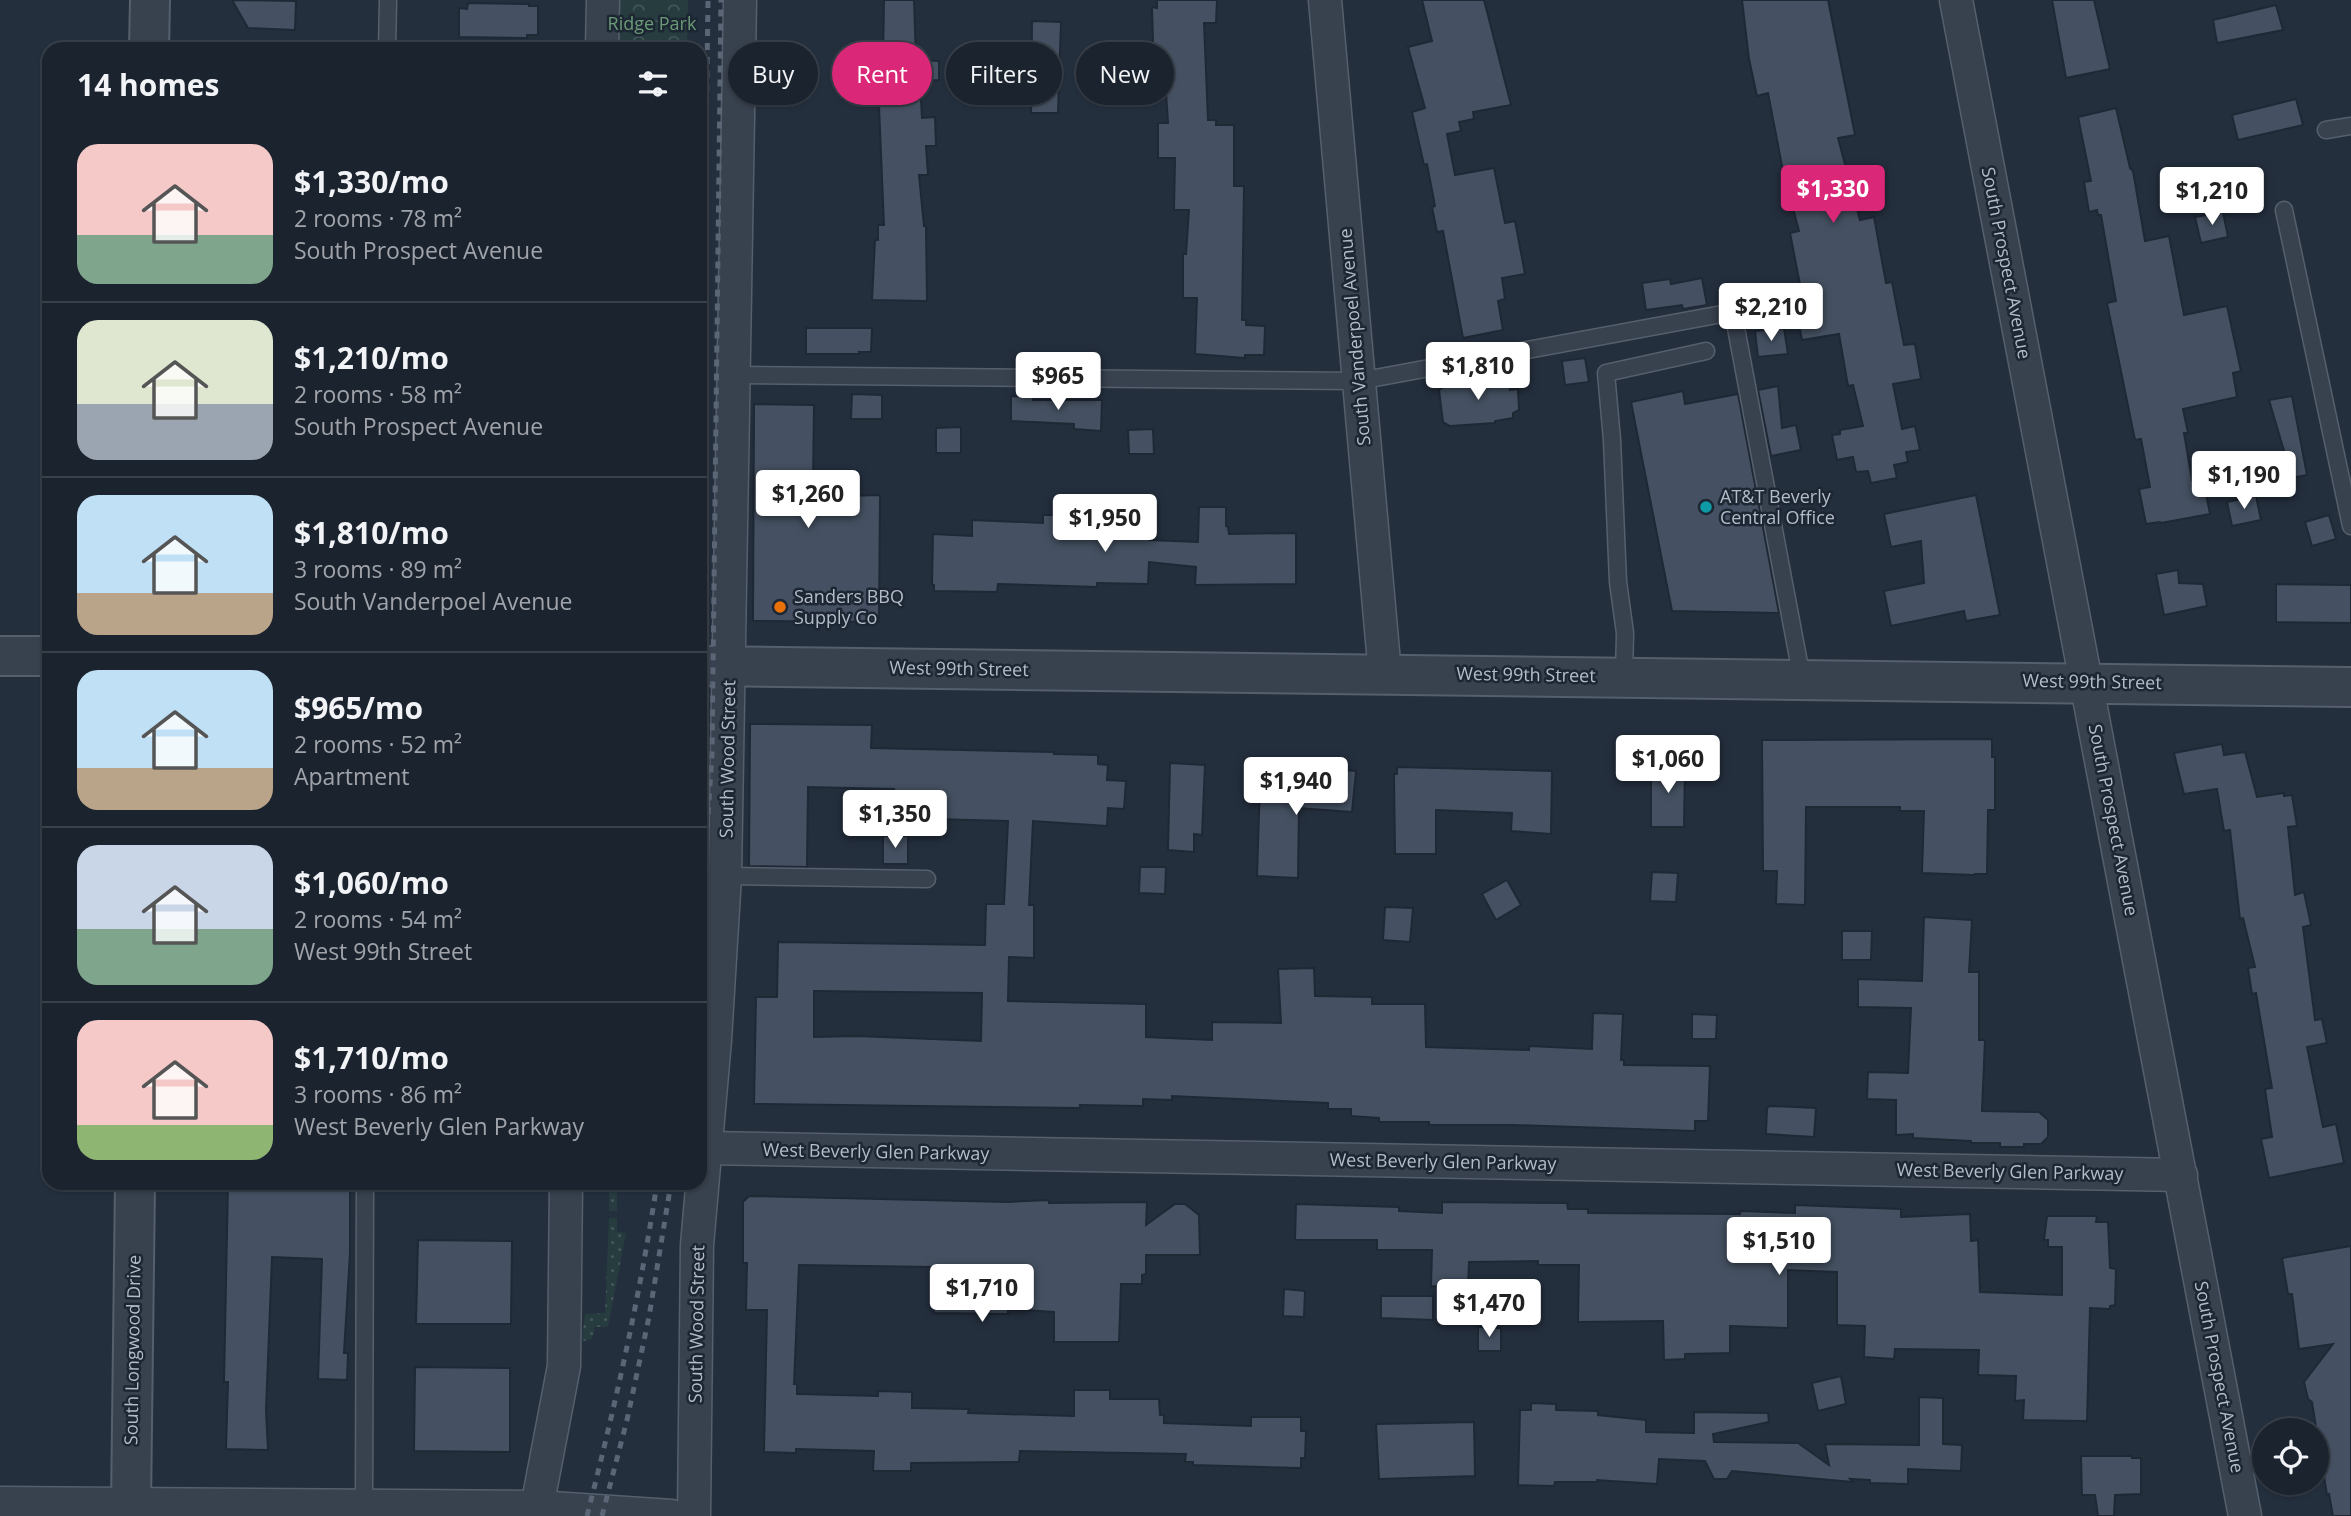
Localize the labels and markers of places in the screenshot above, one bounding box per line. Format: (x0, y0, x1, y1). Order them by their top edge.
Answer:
pin: $1,330 (1776, 166, 1890, 225)
pin: $1,210 (2155, 168, 2269, 227)
pin: $2,210 (1714, 284, 1828, 343)
pin: $1,810 (1421, 342, 1535, 402)
pin: $965 (1017, 352, 1099, 412)
pin: $1,190 (2187, 452, 2301, 511)
pin: $1,260 (751, 470, 865, 530)
place label: AT&T Beverly Central Office (1720, 484, 1835, 529)
pin: $1,950 (1048, 494, 1162, 554)
marker: AT&T Beverly Central Office (1698, 499, 1714, 515)
place label: Sanders BBQ Supply Co (794, 584, 904, 629)
marker: Sanders BBQ Supply Co (772, 599, 788, 615)
pin: $1,060 (1611, 736, 1725, 795)
pin: $1,940 (1239, 758, 1353, 817)
pin: $1,350 (838, 790, 952, 850)
pin: $1,510 (1722, 1218, 1836, 1277)
pin: $1,710 (925, 1264, 1039, 1324)
pin: $1,470 (1432, 1280, 1546, 1339)

